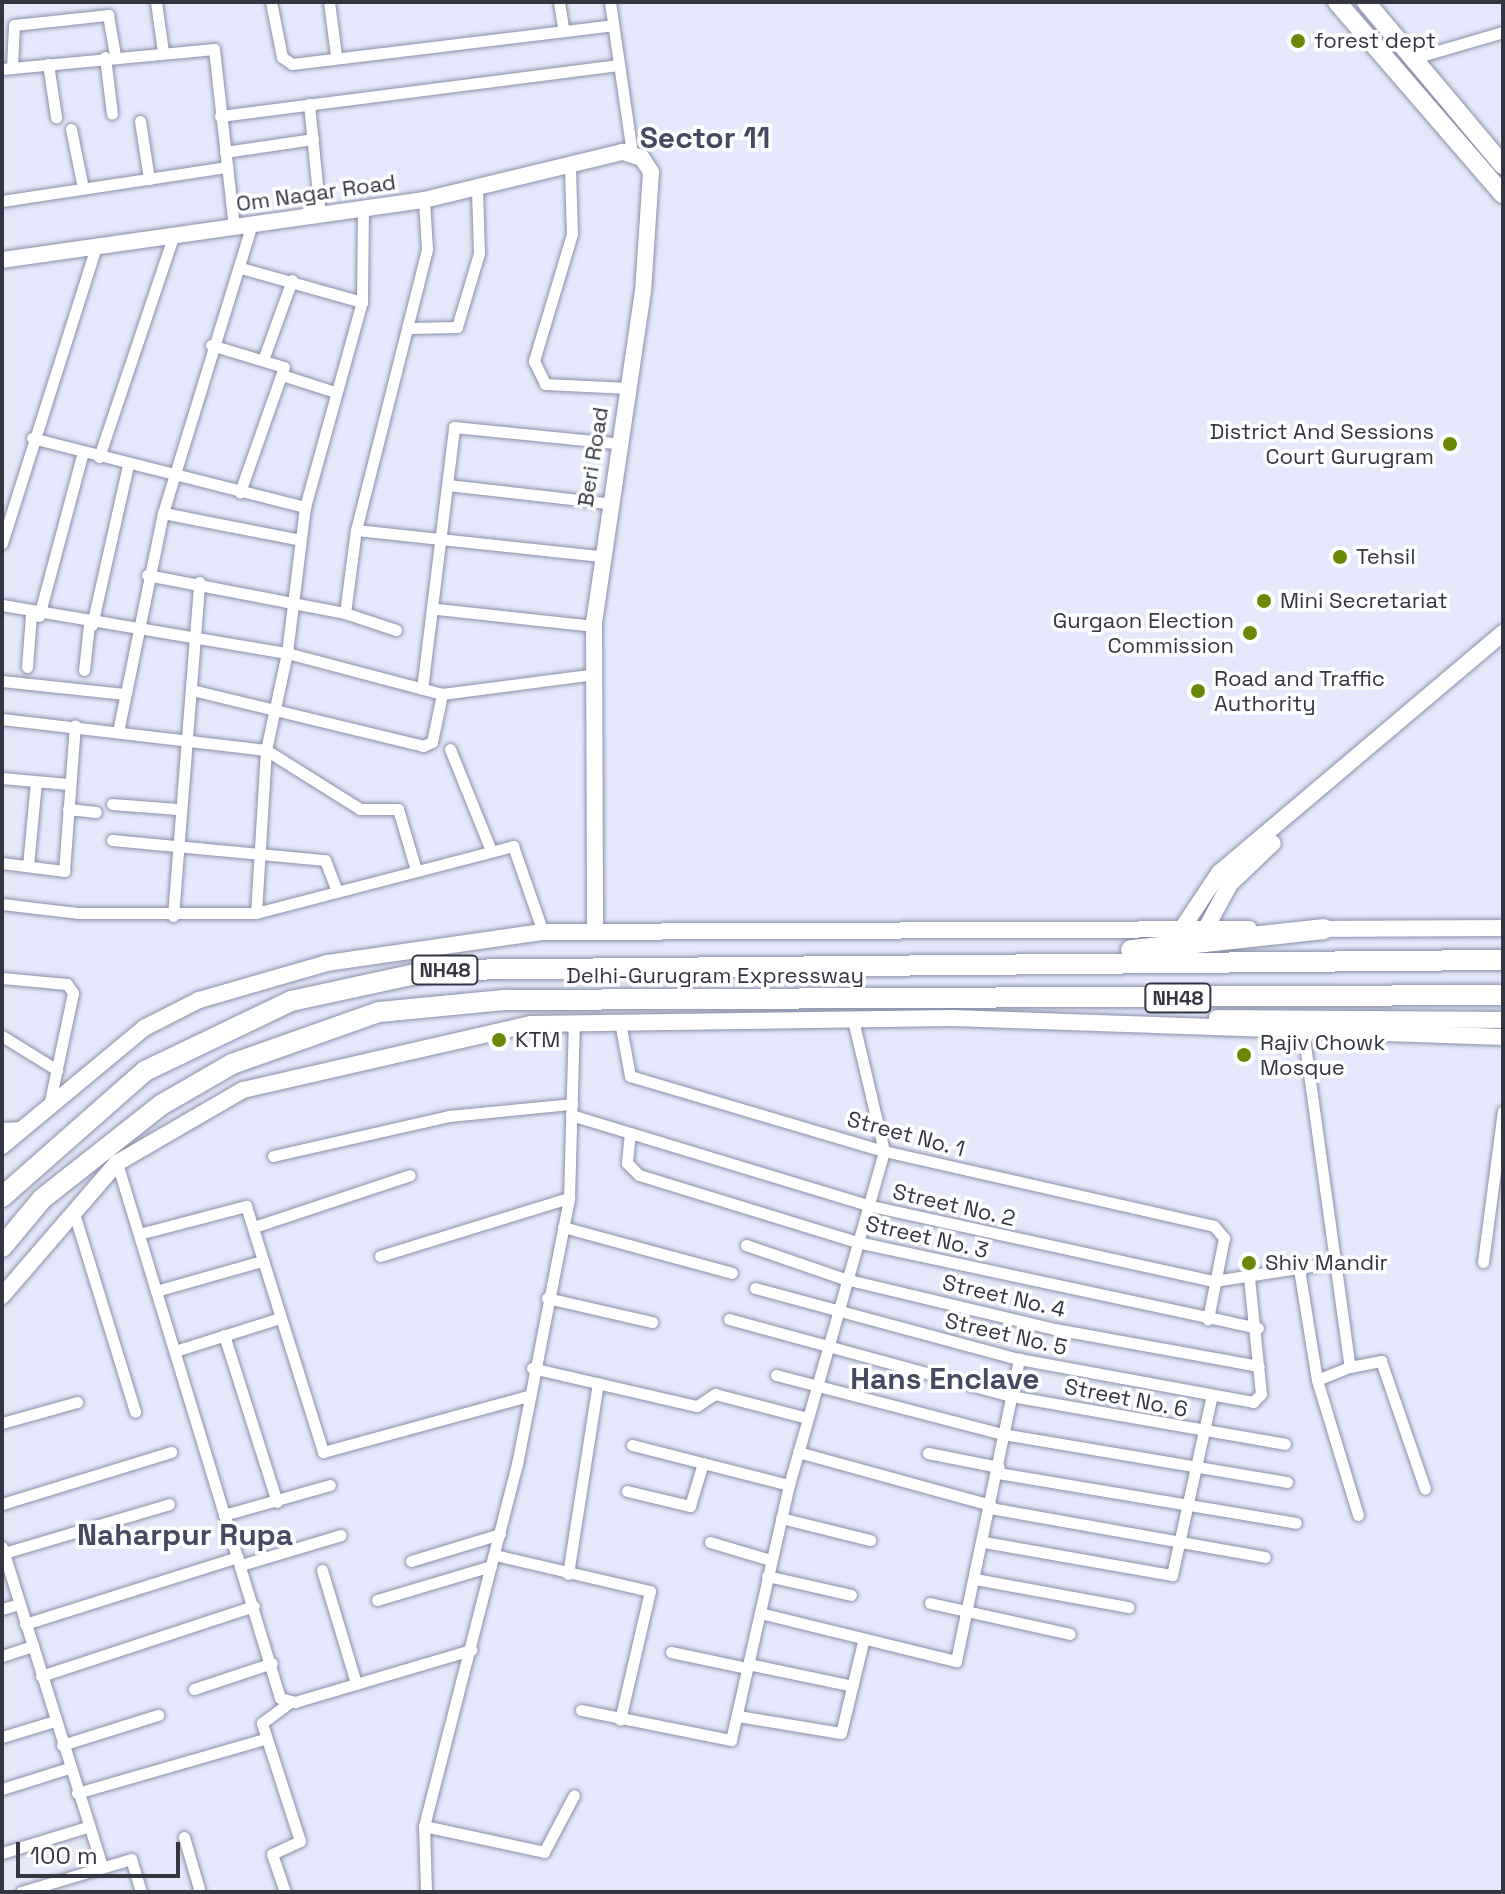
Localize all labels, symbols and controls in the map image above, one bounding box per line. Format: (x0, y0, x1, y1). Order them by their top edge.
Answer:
place label: forest dept (1314, 28, 1436, 54)
marker: forest dept (1289, 32, 1307, 50)
district label: Sector 11 (640, 120, 770, 156)
street label: Om Nagar Road (234, 169, 398, 217)
street label: Beri Road (572, 405, 614, 509)
place label: District And Sessions Court Gurugram (1209, 418, 1434, 470)
marker: District And Sessions Court Gurugram (1441, 435, 1459, 453)
place label: Tehsil (1356, 544, 1416, 570)
marker: Tehsil (1331, 548, 1349, 566)
place label: Mini Secretariat (1280, 588, 1448, 614)
marker: Mini Secretariat (1255, 592, 1273, 610)
place label: Gurgaon Election Commission (1053, 607, 1234, 658)
marker: Gurgaon Election Commission (1241, 624, 1259, 642)
place label: Road and Traffic Authority (1214, 665, 1386, 716)
marker: Road and Traffic Authority (1189, 682, 1207, 700)
road number: NH48 (411, 954, 479, 986)
street label: Delhi-Gurugram Expressway (566, 963, 864, 989)
road number: NH48 (1144, 982, 1212, 1014)
place label: KTM (515, 1027, 560, 1053)
place label: Rajiv Chowk Mosque (1260, 1029, 1385, 1080)
marker: KTM (490, 1031, 508, 1049)
marker: Rajiv Chowk Mosque (1235, 1046, 1253, 1064)
street label: Street No. 1 (844, 1106, 968, 1162)
street label: Street No. 2 (890, 1178, 1018, 1232)
street label: Street No. 3 (863, 1210, 991, 1264)
place label: Shiv Mandir (1265, 1250, 1388, 1276)
marker: Shiv Mandir (1240, 1254, 1258, 1272)
street label: Street No. 4 (940, 1269, 1068, 1323)
street label: Street No. 5 (942, 1307, 1070, 1361)
district label: Hans Enclave (850, 1361, 1040, 1397)
street label: Street No. 6 (1062, 1373, 1190, 1423)
district label: Naharpur Rupa (77, 1517, 293, 1553)
scale bar (20, 1826, 184, 1876)
text: 100 m (30, 1840, 98, 1871)

